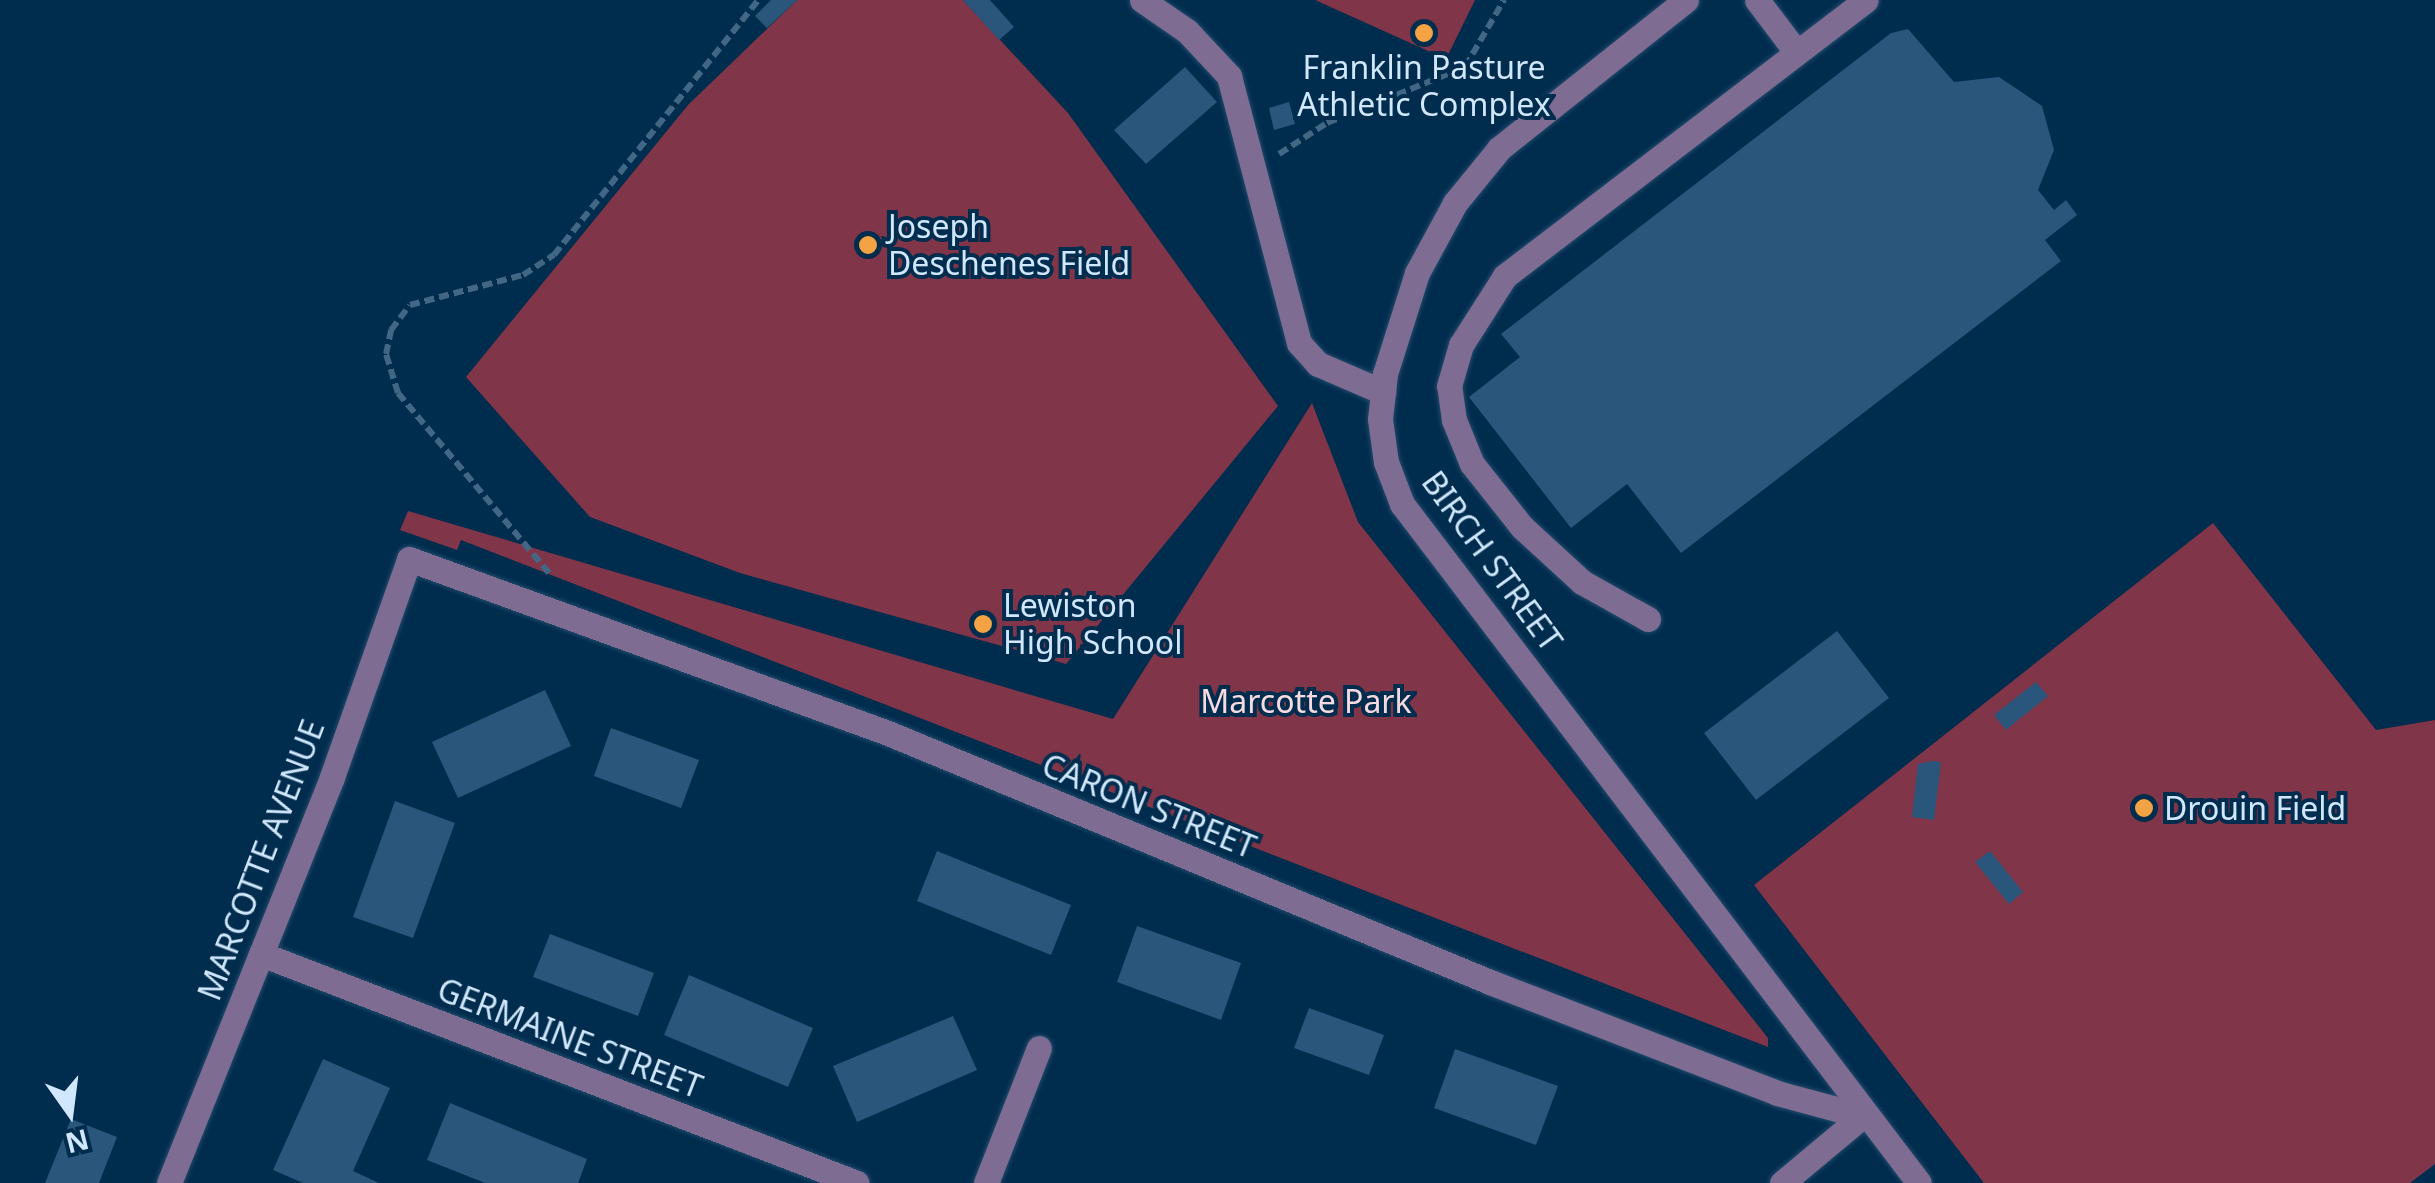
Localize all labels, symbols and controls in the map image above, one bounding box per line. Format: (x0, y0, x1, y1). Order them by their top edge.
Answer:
marker: Franklin Pasture Athletic Complex (1413, 22, 1435, 44)
place label: Franklin Pasture Athletic Complex (1297, 49, 1551, 124)
place label: Joseph Deschenes Field (888, 208, 1130, 283)
marker: Joseph Deschenes Field (857, 234, 879, 256)
street label: BIRCH STREET (1414, 464, 1570, 658)
place label: Lewiston High School (1003, 587, 1182, 662)
marker: Lewiston High School (972, 613, 994, 635)
park label: Marcotte Park (1200, 682, 1412, 720)
street label: MARCOTTE AVENUE (190, 714, 332, 1006)
street label: CARON STREET (1037, 746, 1261, 866)
place label: Drouin Field (2164, 789, 2346, 827)
marker: Drouin Field (2133, 797, 2155, 819)
street label: GERMAINE STREET (432, 970, 708, 1106)
north arrow (20, 1063, 120, 1163)
text: N (62, 1121, 93, 1163)

